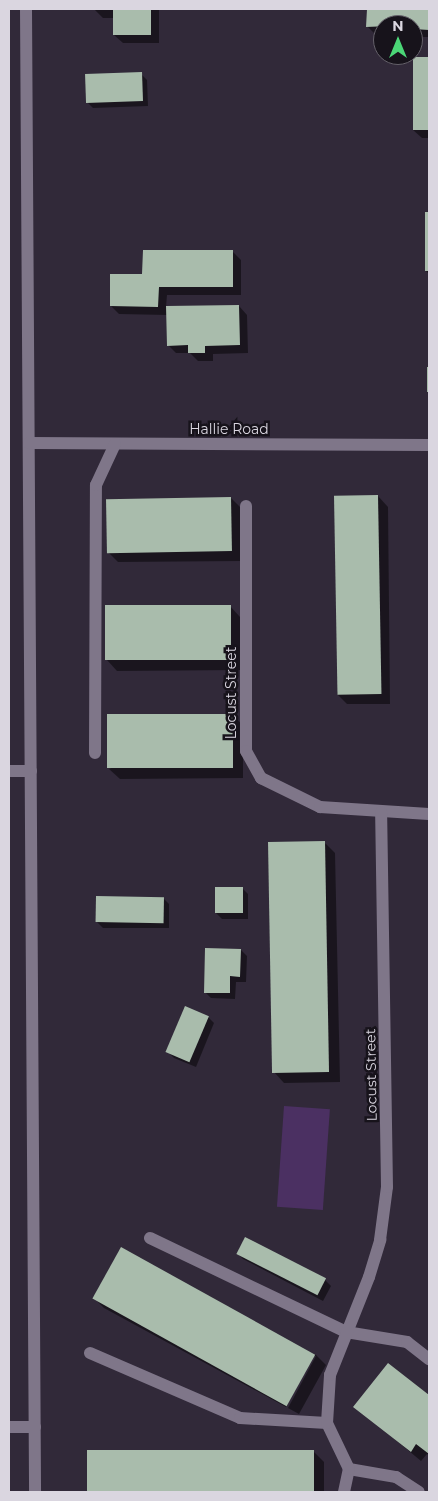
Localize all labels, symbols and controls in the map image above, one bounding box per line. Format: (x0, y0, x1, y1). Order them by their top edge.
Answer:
north arrow (373, 15, 423, 65)
text: N (392, 17, 404, 35)
street label: Hallie Road (189, 421, 269, 437)
street label: Locust Street (223, 647, 239, 739)
street label: Locust Street (362, 1029, 380, 1121)

